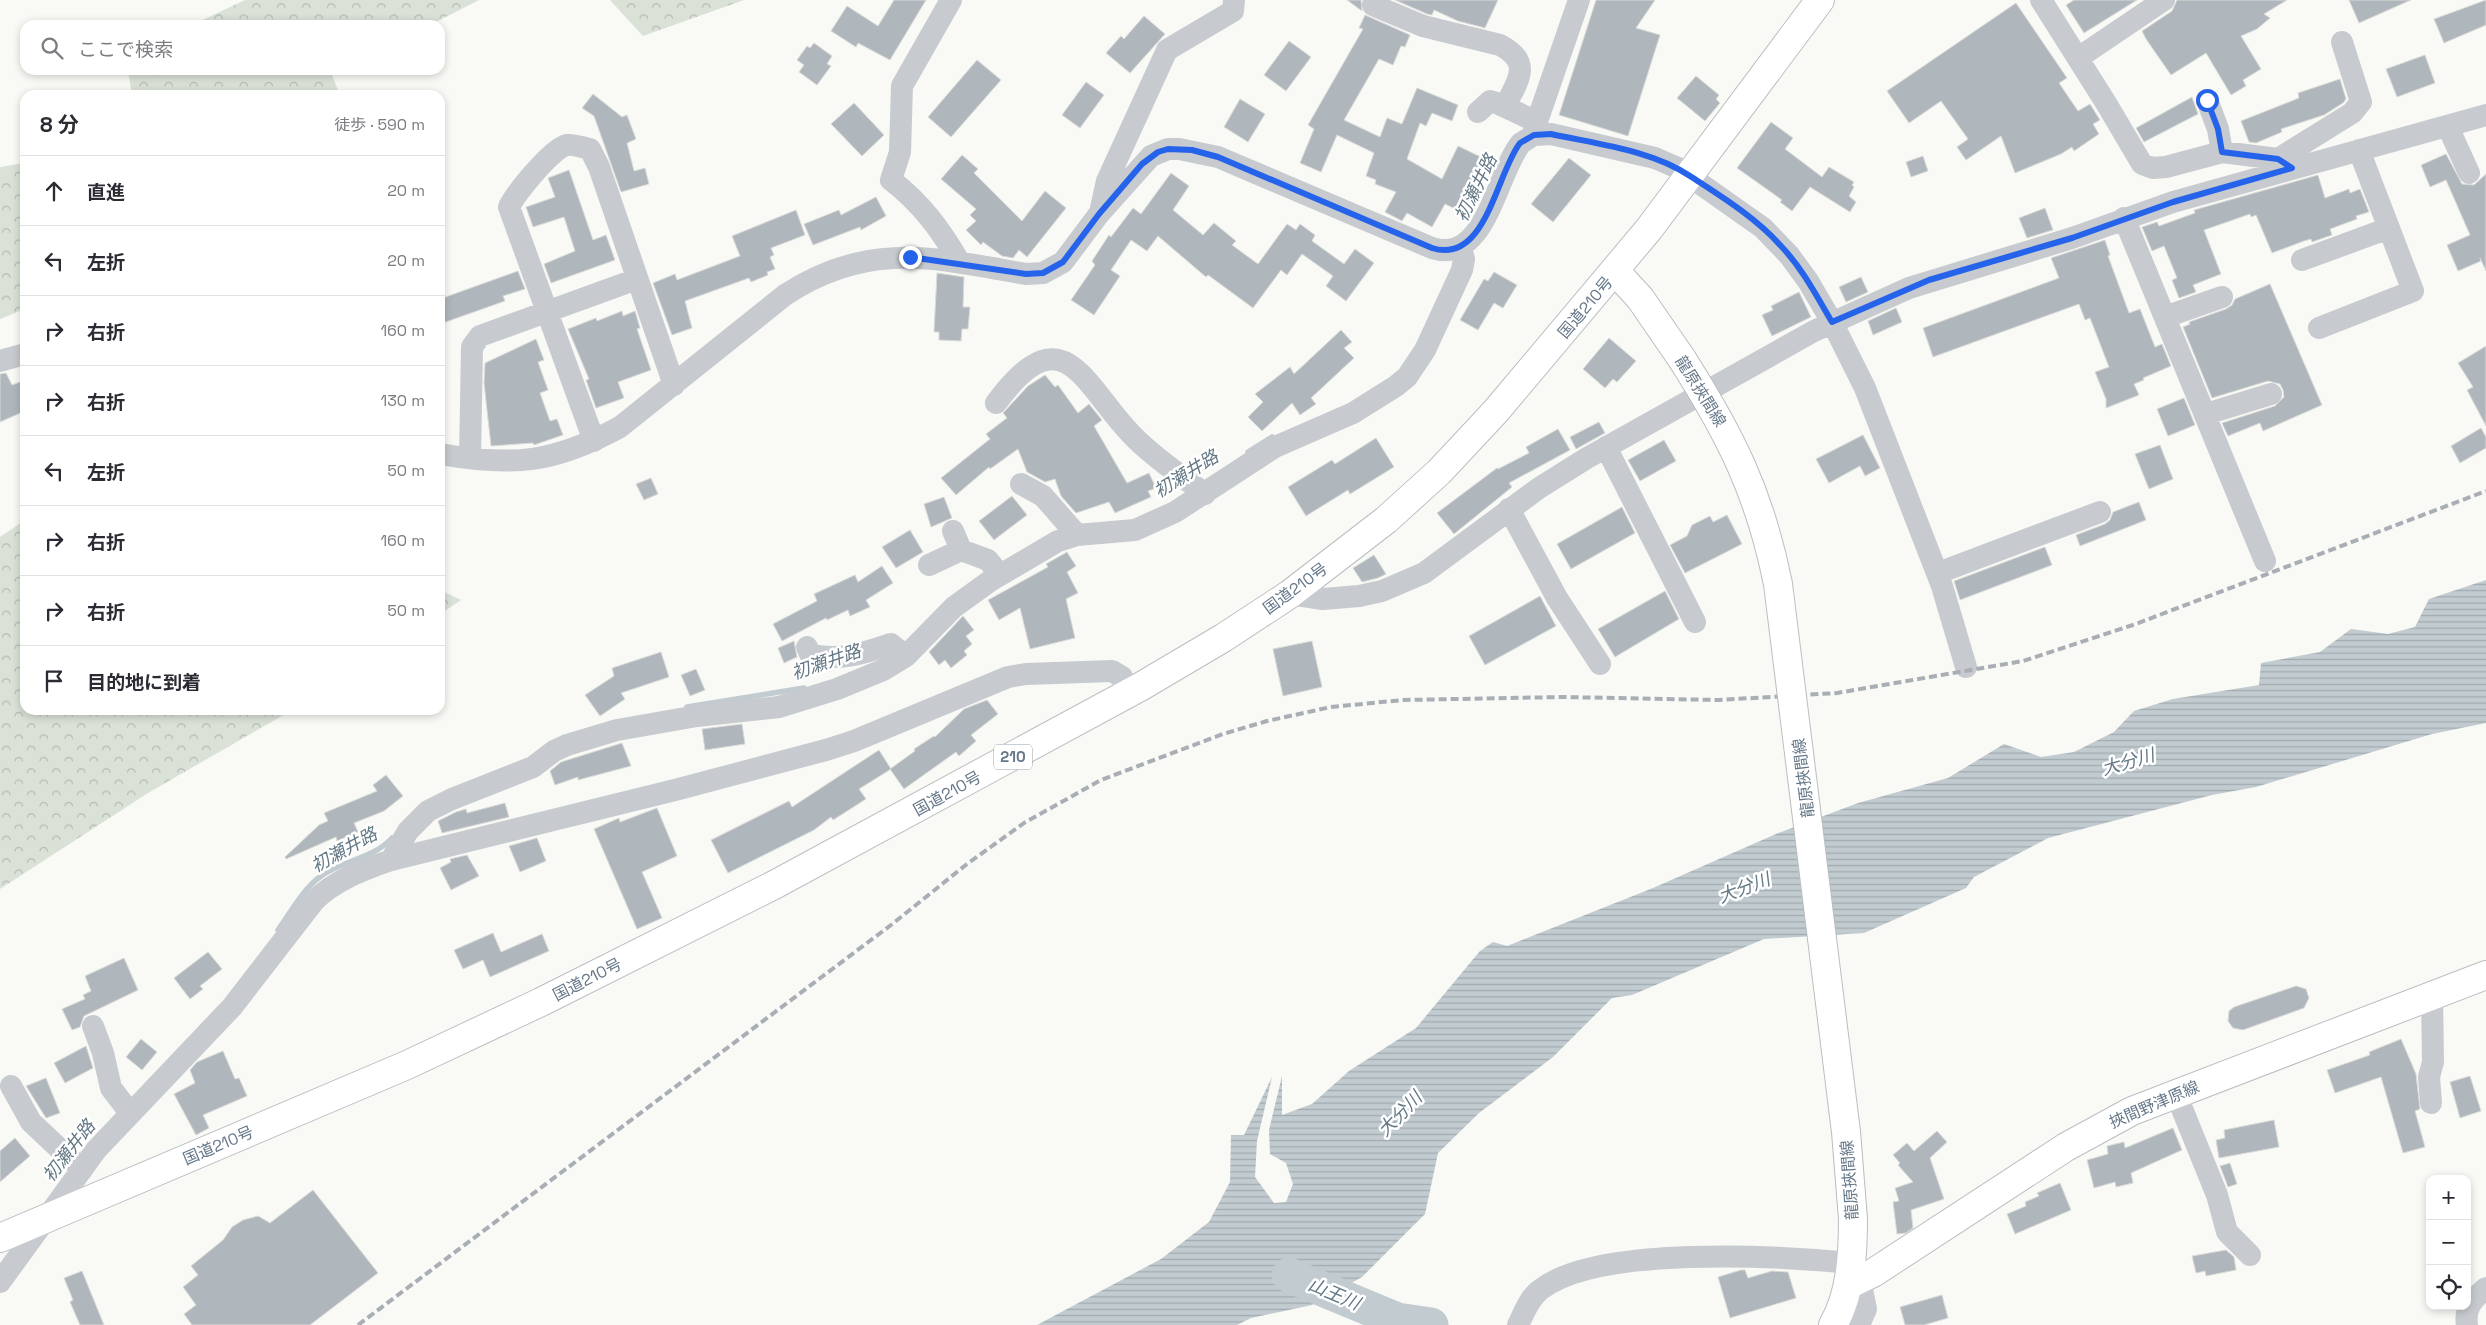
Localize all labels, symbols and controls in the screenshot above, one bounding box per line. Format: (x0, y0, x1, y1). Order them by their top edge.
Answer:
search box (20, 20, 445, 75)
icon: search (38, 34, 66, 62)
text: ここで検索 (78, 37, 173, 62)
route start (2196, 89, 2219, 112)
text: 8 分 (40, 111, 79, 138)
text: 徒歩 · 590 m (334, 114, 425, 135)
water label: 初瀬井路 (1449, 149, 1503, 225)
icon: ahead (40, 177, 68, 205)
text: 直進 (87, 180, 125, 205)
text: 20 m (387, 180, 425, 201)
route end (899, 246, 922, 269)
icon: left (40, 247, 68, 275)
text: 左折 (87, 250, 125, 275)
text: 20 m (387, 250, 425, 271)
street label: 国道210号 (1553, 272, 1617, 343)
icon: right (40, 317, 68, 345)
text: 右折 (87, 320, 125, 345)
text: 160 m (380, 320, 425, 341)
street label: 龍原挾間線 (1670, 352, 1731, 431)
icon: right (40, 387, 68, 415)
text: 右折 (87, 390, 125, 415)
text: 130 m (381, 390, 425, 411)
water label: 初瀬井路 (1149, 444, 1224, 502)
icon: left (40, 457, 68, 485)
text: 左折 (87, 460, 125, 485)
text: 50 m (387, 460, 425, 481)
icon: right (40, 527, 68, 555)
text: 右折 (87, 530, 125, 555)
text: 160 m (380, 530, 425, 551)
street label: 国道210号 (1259, 558, 1332, 619)
icon: right (40, 597, 68, 625)
text: 右折 (87, 600, 125, 625)
text: 50 m (387, 600, 425, 621)
water label: 初瀬井路 (788, 638, 866, 684)
icon: arrive (40, 667, 68, 695)
text: 目的地に到着 (87, 670, 201, 695)
street label: 龍原挾間線 (1788, 737, 1819, 819)
water label: 大分川 (2099, 742, 2159, 780)
road number: 210 (994, 744, 1032, 770)
street label: 国道210号 (910, 766, 985, 821)
water label: 初瀬井路 (307, 821, 383, 877)
water label: 大分川 (1714, 866, 1775, 908)
street label: 国道210号 (549, 953, 625, 1006)
street label: 挾間野津原線 (2106, 1076, 2202, 1133)
water label: 大分川 (1373, 1085, 1428, 1141)
water label: 初瀬井路 (37, 1114, 101, 1186)
street label: 国道210号 (180, 1121, 257, 1170)
street label: 龍原挾間線 (1836, 1139, 1863, 1221)
map controls (2426, 1175, 2471, 1310)
button: + (2426, 1175, 2471, 1220)
button: − (2426, 1220, 2471, 1265)
button: locate (2426, 1265, 2471, 1310)
water label: 山王川 (1305, 1272, 1365, 1315)

